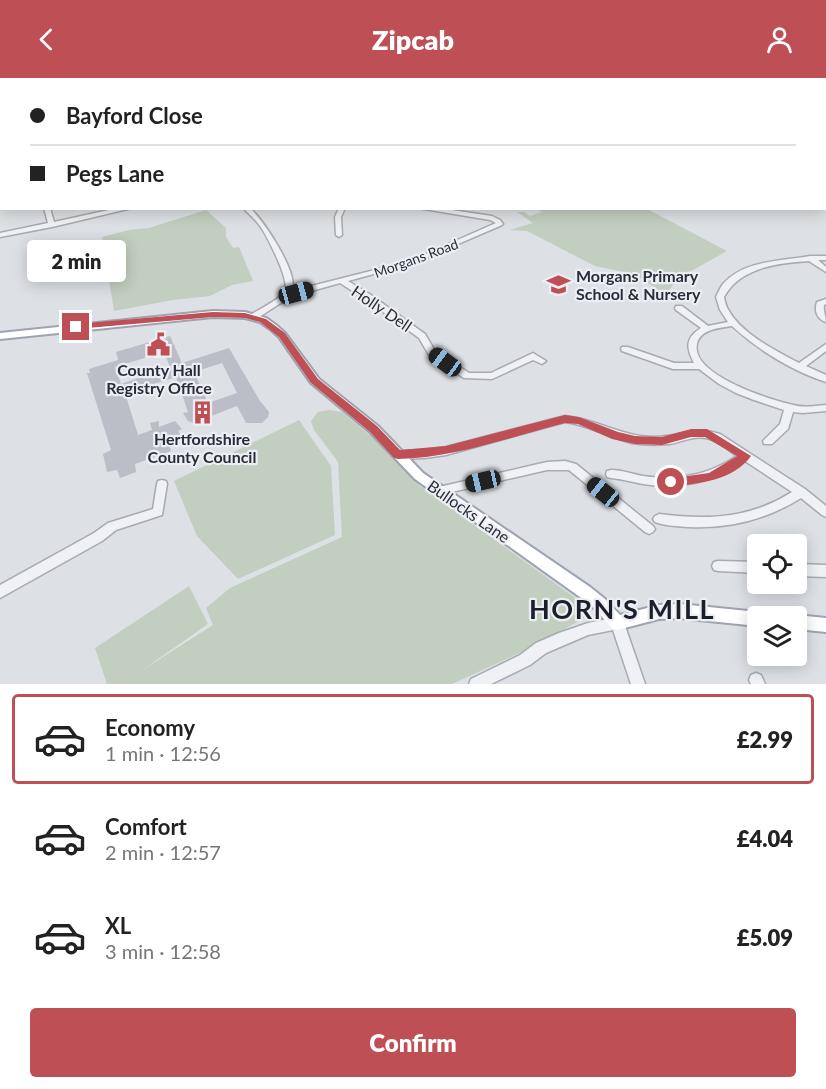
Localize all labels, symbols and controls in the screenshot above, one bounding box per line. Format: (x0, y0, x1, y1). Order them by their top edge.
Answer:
icon: back (30, 23, 63, 56)
text: Zipcab (372, 23, 454, 56)
icon: person (763, 23, 796, 56)
text: Bayford Close (66, 102, 203, 129)
text: Pegs Lane (66, 160, 164, 187)
street label: Morgans Road (372, 235, 460, 281)
callout: 2 min (26, 240, 125, 282)
text: 2 min (52, 249, 101, 273)
place label: Morgans Primary School & Nursery (576, 266, 701, 303)
school or university icon: Morgans Primary School & Nursery (545, 271, 571, 297)
car (276, 280, 316, 306)
street label: Holly Dell (348, 281, 416, 335)
route end (62, 313, 89, 340)
public building icon: County Hall Registry Office (146, 331, 172, 357)
car (425, 344, 465, 380)
place label: County Hall Registry Office (106, 360, 212, 397)
building icon: Hertfordshire County Council (189, 400, 215, 426)
place label: Hertfordshire County Council (148, 429, 256, 466)
car (463, 468, 503, 494)
route start (657, 468, 684, 495)
car (583, 474, 623, 510)
street label: Bullocks Lane (424, 476, 514, 546)
map controls (747, 534, 807, 666)
button: locate (747, 534, 807, 594)
district label: HORN'S MILL (529, 592, 715, 625)
button: layers (747, 606, 807, 666)
icon: car (33, 712, 87, 766)
text: Economy (105, 714, 195, 741)
text: £2.99 (737, 726, 793, 753)
text: 1 min · 12:56 (105, 741, 221, 765)
icon: car (33, 811, 87, 865)
text: Comfort (105, 813, 187, 840)
text: £4.04 (737, 825, 793, 852)
text: 2 min · 12:57 (105, 840, 221, 864)
icon: car (33, 910, 87, 964)
text: XL (105, 912, 131, 939)
text: £5.09 (737, 924, 793, 951)
text: 3 min · 12:58 (105, 939, 221, 963)
button: Confirm (30, 1008, 796, 1077)

